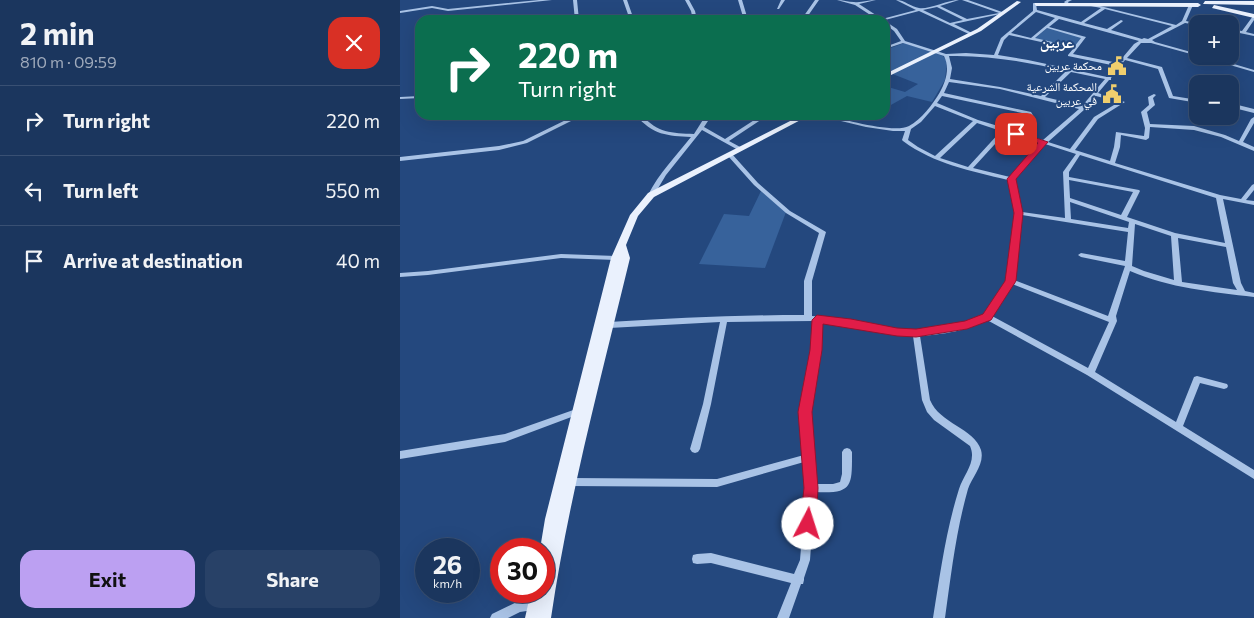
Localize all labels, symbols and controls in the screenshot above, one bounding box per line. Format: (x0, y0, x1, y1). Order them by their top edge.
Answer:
text: 2 min (20, 14, 95, 51)
map controls (1189, 15, 1239, 125)
button: + (1189, 15, 1239, 65)
button: close (328, 17, 380, 69)
text: 220 m (518, 32, 618, 75)
district label: عربين (1040, 32, 1074, 52)
icon: right (435, 35, 500, 100)
text: 810 m · 09:59 (20, 52, 117, 71)
public building icon: محكمة عربين (1106, 55, 1128, 77)
place label: محكمة عربين (1045, 58, 1102, 73)
text: Turn right (518, 75, 616, 102)
button: − (1189, 75, 1239, 125)
place label: المحكمة الشرعية في عربين (1026, 79, 1097, 111)
public building icon: المحكمة الشرعية في عربين (1101, 83, 1123, 105)
icon: right (20, 107, 48, 135)
text: Turn right (63, 109, 150, 132)
text: 220 m (326, 109, 380, 132)
pin (995, 113, 1037, 155)
icon: arrive (1002, 120, 1030, 148)
icon: left (20, 177, 48, 205)
text: Turn left (63, 179, 138, 202)
text: 550 m (326, 179, 380, 202)
icon: arrive (20, 247, 48, 275)
text: Arrive at destination (63, 249, 243, 272)
text: 40 m (336, 249, 380, 272)
position arrow (781, 497, 833, 549)
speed limit sign: 30 (490, 538, 555, 603)
text: 26 (433, 549, 462, 579)
button: Exit (20, 550, 195, 608)
button: Share (205, 550, 380, 608)
text: km/h (433, 576, 462, 590)

